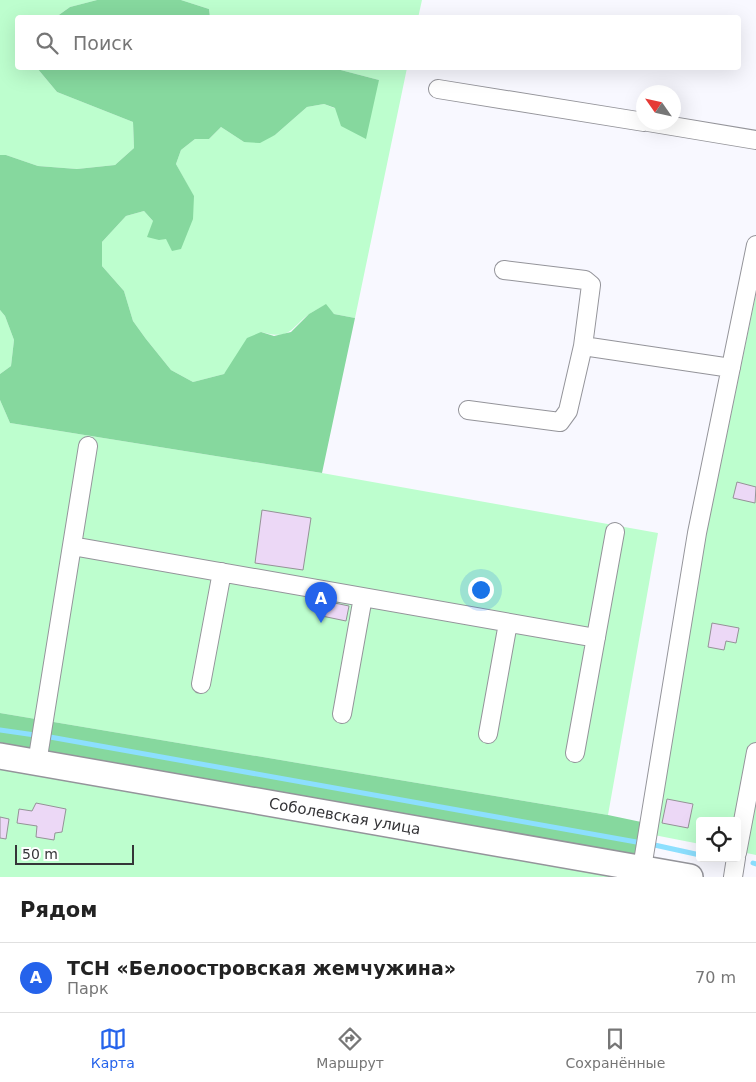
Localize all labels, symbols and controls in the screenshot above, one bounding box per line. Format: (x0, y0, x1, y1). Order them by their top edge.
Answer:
search box (15, 15, 741, 70)
icon: search (33, 29, 61, 57)
text: Поиск (73, 32, 133, 54)
north arrow (636, 85, 681, 130)
your location (468, 577, 494, 603)
pin: A (305, 582, 337, 623)
street label: Соболевская улица (267, 794, 422, 839)
map controls (696, 817, 741, 862)
button: locate (696, 817, 741, 862)
scale bar (15, 842, 134, 865)
text: 50 m (22, 846, 58, 862)
text: Рядом (20, 898, 97, 922)
text: ТСН «Белоостровская жемчужина» (67, 957, 456, 979)
text: A (30, 968, 42, 987)
text: 70 m (695, 968, 736, 987)
text: Парк (67, 979, 109, 998)
tab: Карта (91, 1025, 135, 1071)
tab: Маршрут (316, 1025, 384, 1071)
tab: Сохранённые (565, 1025, 665, 1071)

